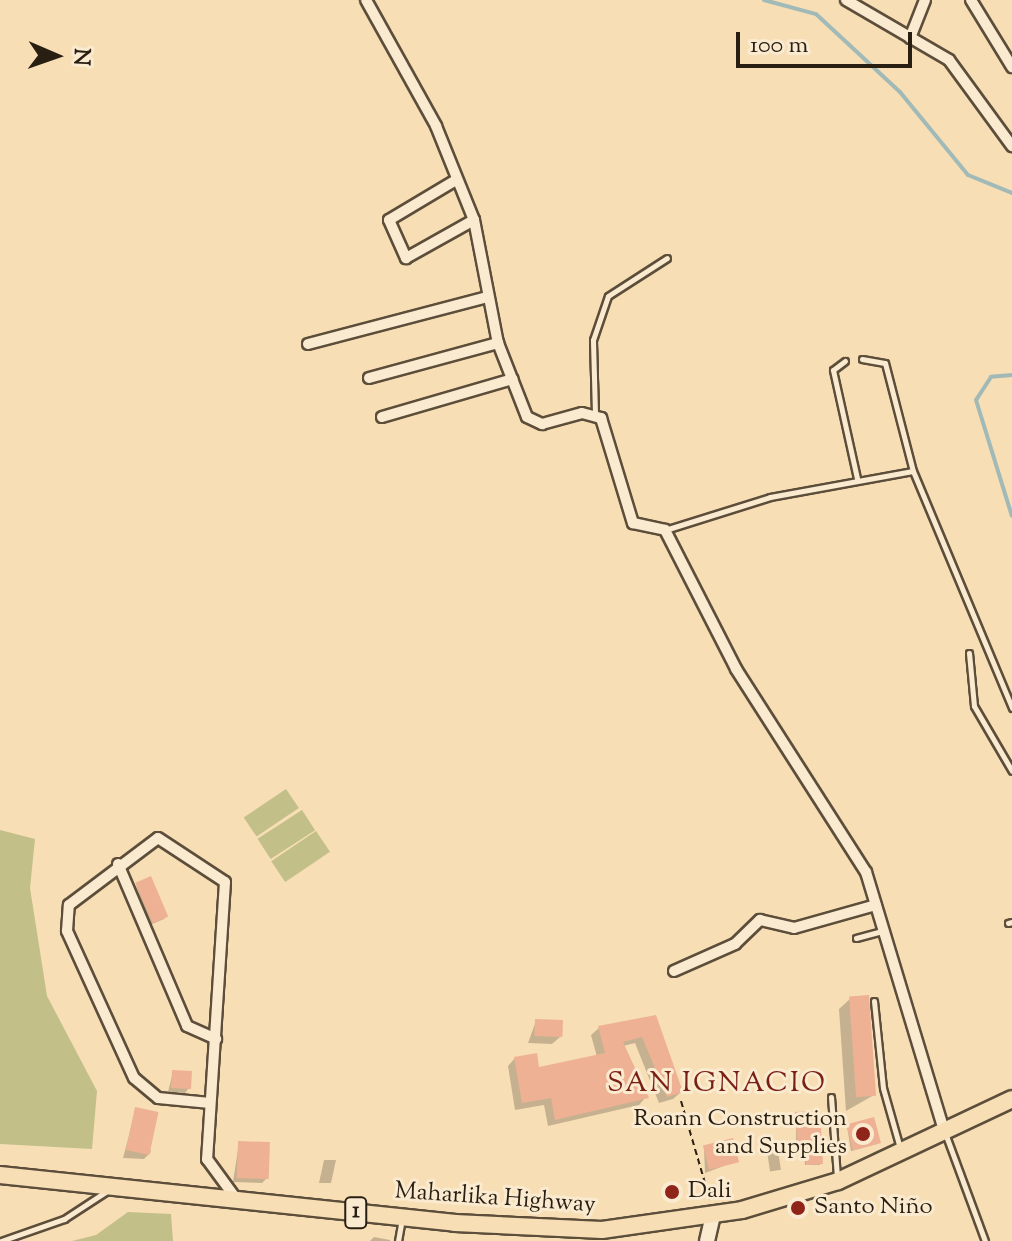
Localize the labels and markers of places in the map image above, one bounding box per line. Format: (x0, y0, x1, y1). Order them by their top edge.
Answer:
place label: Roann Construction and Supplies (633, 1106, 847, 1162)
marker: Roann Construction and Supplies (854, 1125, 872, 1143)
place label: Dali (688, 1178, 732, 1206)
marker: Dali (663, 1183, 681, 1201)
place label: Santo Niño (814, 1194, 933, 1222)
marker: Santo Niño (789, 1199, 807, 1217)

